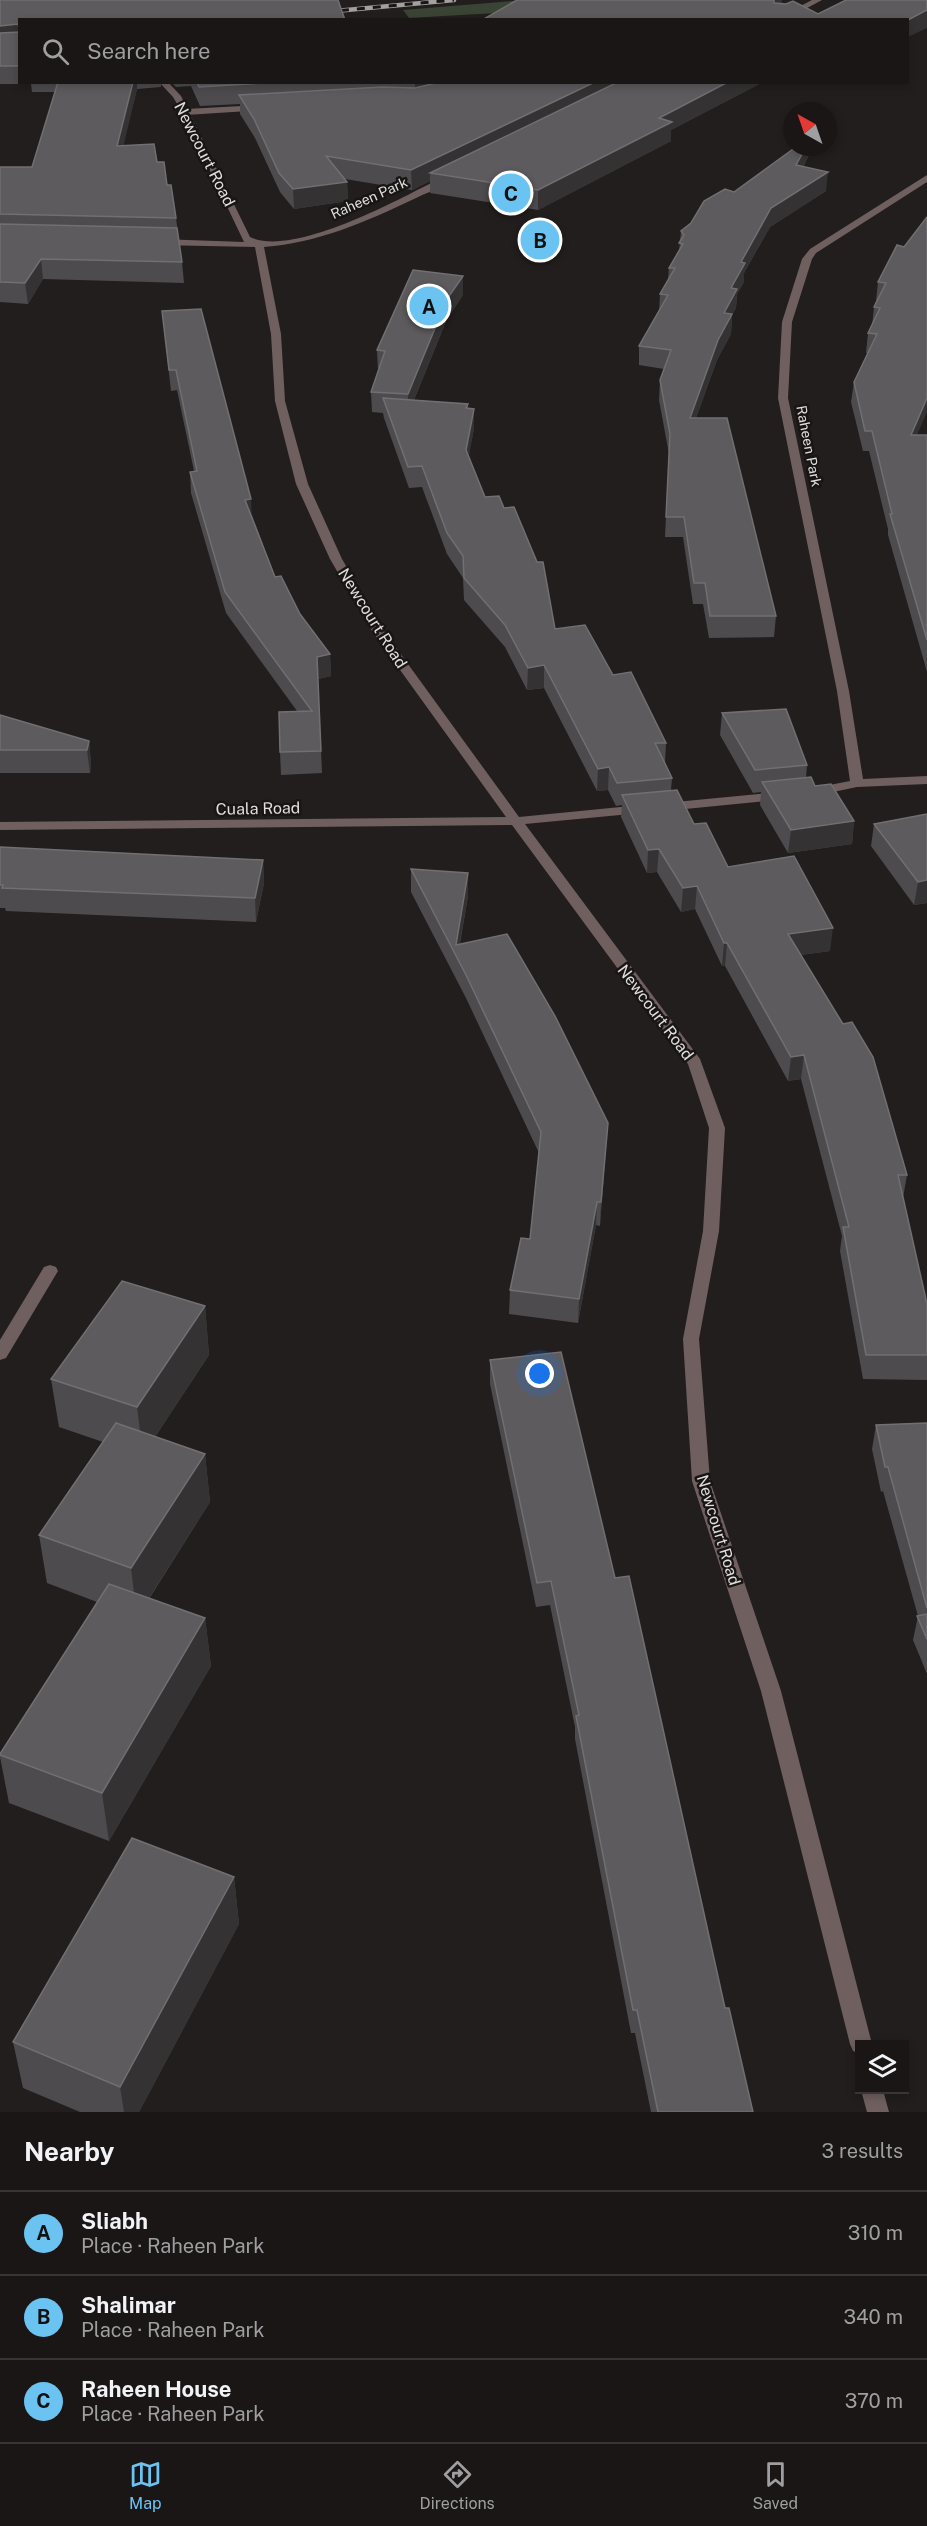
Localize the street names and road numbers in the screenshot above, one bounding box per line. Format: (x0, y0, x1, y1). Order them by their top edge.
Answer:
street label: Newcourt Road (170, 99, 239, 209)
street label: Raheen Park (328, 174, 410, 222)
street label: Raheen Park (793, 404, 825, 488)
street label: Newcourt Road (334, 565, 411, 672)
street label: Cuala Road (216, 798, 300, 819)
street label: Newcourt Road (614, 961, 698, 1064)
street label: Newcourt Road (693, 1473, 744, 1588)

